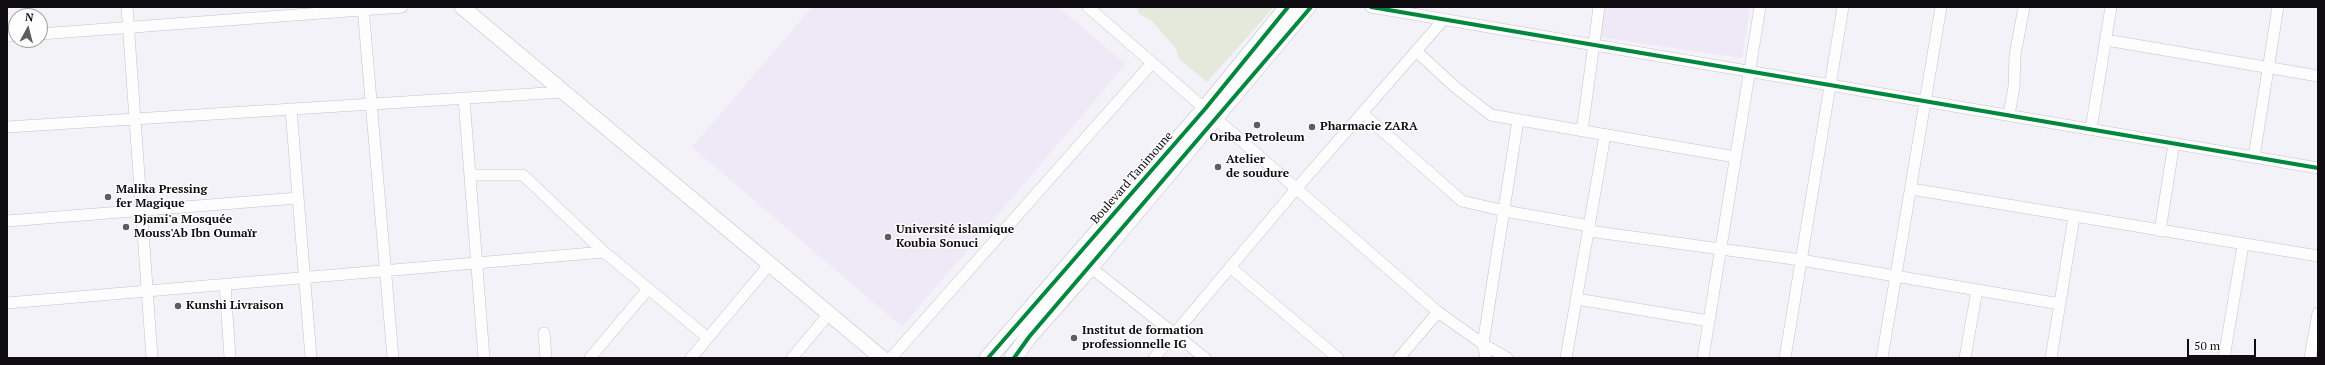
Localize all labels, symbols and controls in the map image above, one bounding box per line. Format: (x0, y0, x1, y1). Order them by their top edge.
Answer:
north arrow (8, 8, 48, 48)
text: N (24, 10, 34, 25)
marker: Oriba Petroleum (1252, 120, 1262, 130)
place label: Pharmacie ZARA (1320, 120, 1418, 134)
marker: Pharmacie ZARA (1307, 122, 1317, 132)
street label: Boulevard Tanimoune (1088, 129, 1176, 227)
place label: Oriba Petroleum (1209, 131, 1305, 145)
place label: Atelier de soudure (1226, 153, 1289, 181)
marker: Atelier de soudure (1213, 162, 1223, 172)
place label: Malika Pressing fer Magique (116, 183, 207, 211)
marker: Malika Pressing fer Magique (103, 192, 113, 202)
place label: Djami'a Mosquée Mouss'Ab Ibn Oumaïr (134, 213, 257, 241)
marker: Djami'a Mosquée Mouss'Ab Ibn Oumaïr (121, 222, 131, 232)
place label: Université islamique Koubia Sonuci (896, 223, 1014, 251)
marker: Université islamique Koubia Sonuci (883, 232, 893, 242)
place label: Kunshi Livraison (186, 299, 284, 313)
marker: Kunshi Livraison (173, 301, 183, 311)
place label: Institut de formation professionnelle IG (1082, 324, 1204, 352)
scale bar (2189, 331, 2258, 357)
marker: Institut de formation professionnelle IG (1069, 333, 1079, 343)
text: 50 m (2194, 338, 2220, 353)

